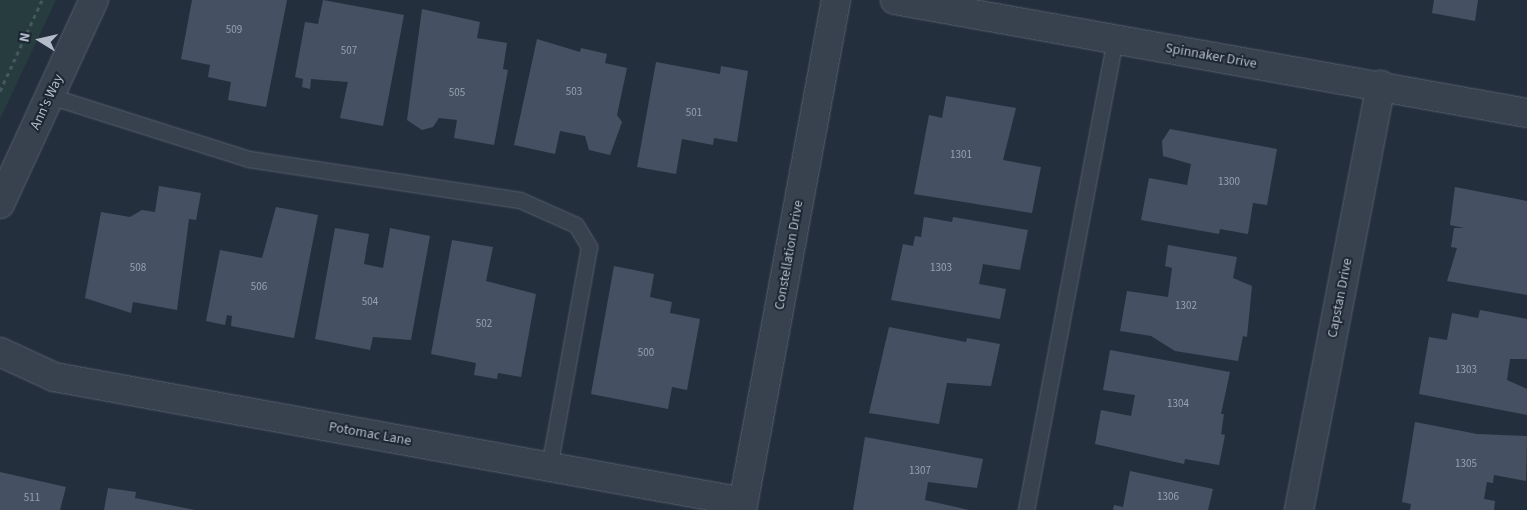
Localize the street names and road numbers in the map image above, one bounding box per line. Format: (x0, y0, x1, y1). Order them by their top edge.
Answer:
street label: Spinnaker Drive (1164, 40, 1258, 72)
street label: Ann's Way (27, 72, 67, 132)
street label: Constellation Drive (771, 199, 807, 311)
street label: Capstan Drive (1324, 257, 1356, 339)
street label: Potomac Lane (327, 418, 413, 450)

